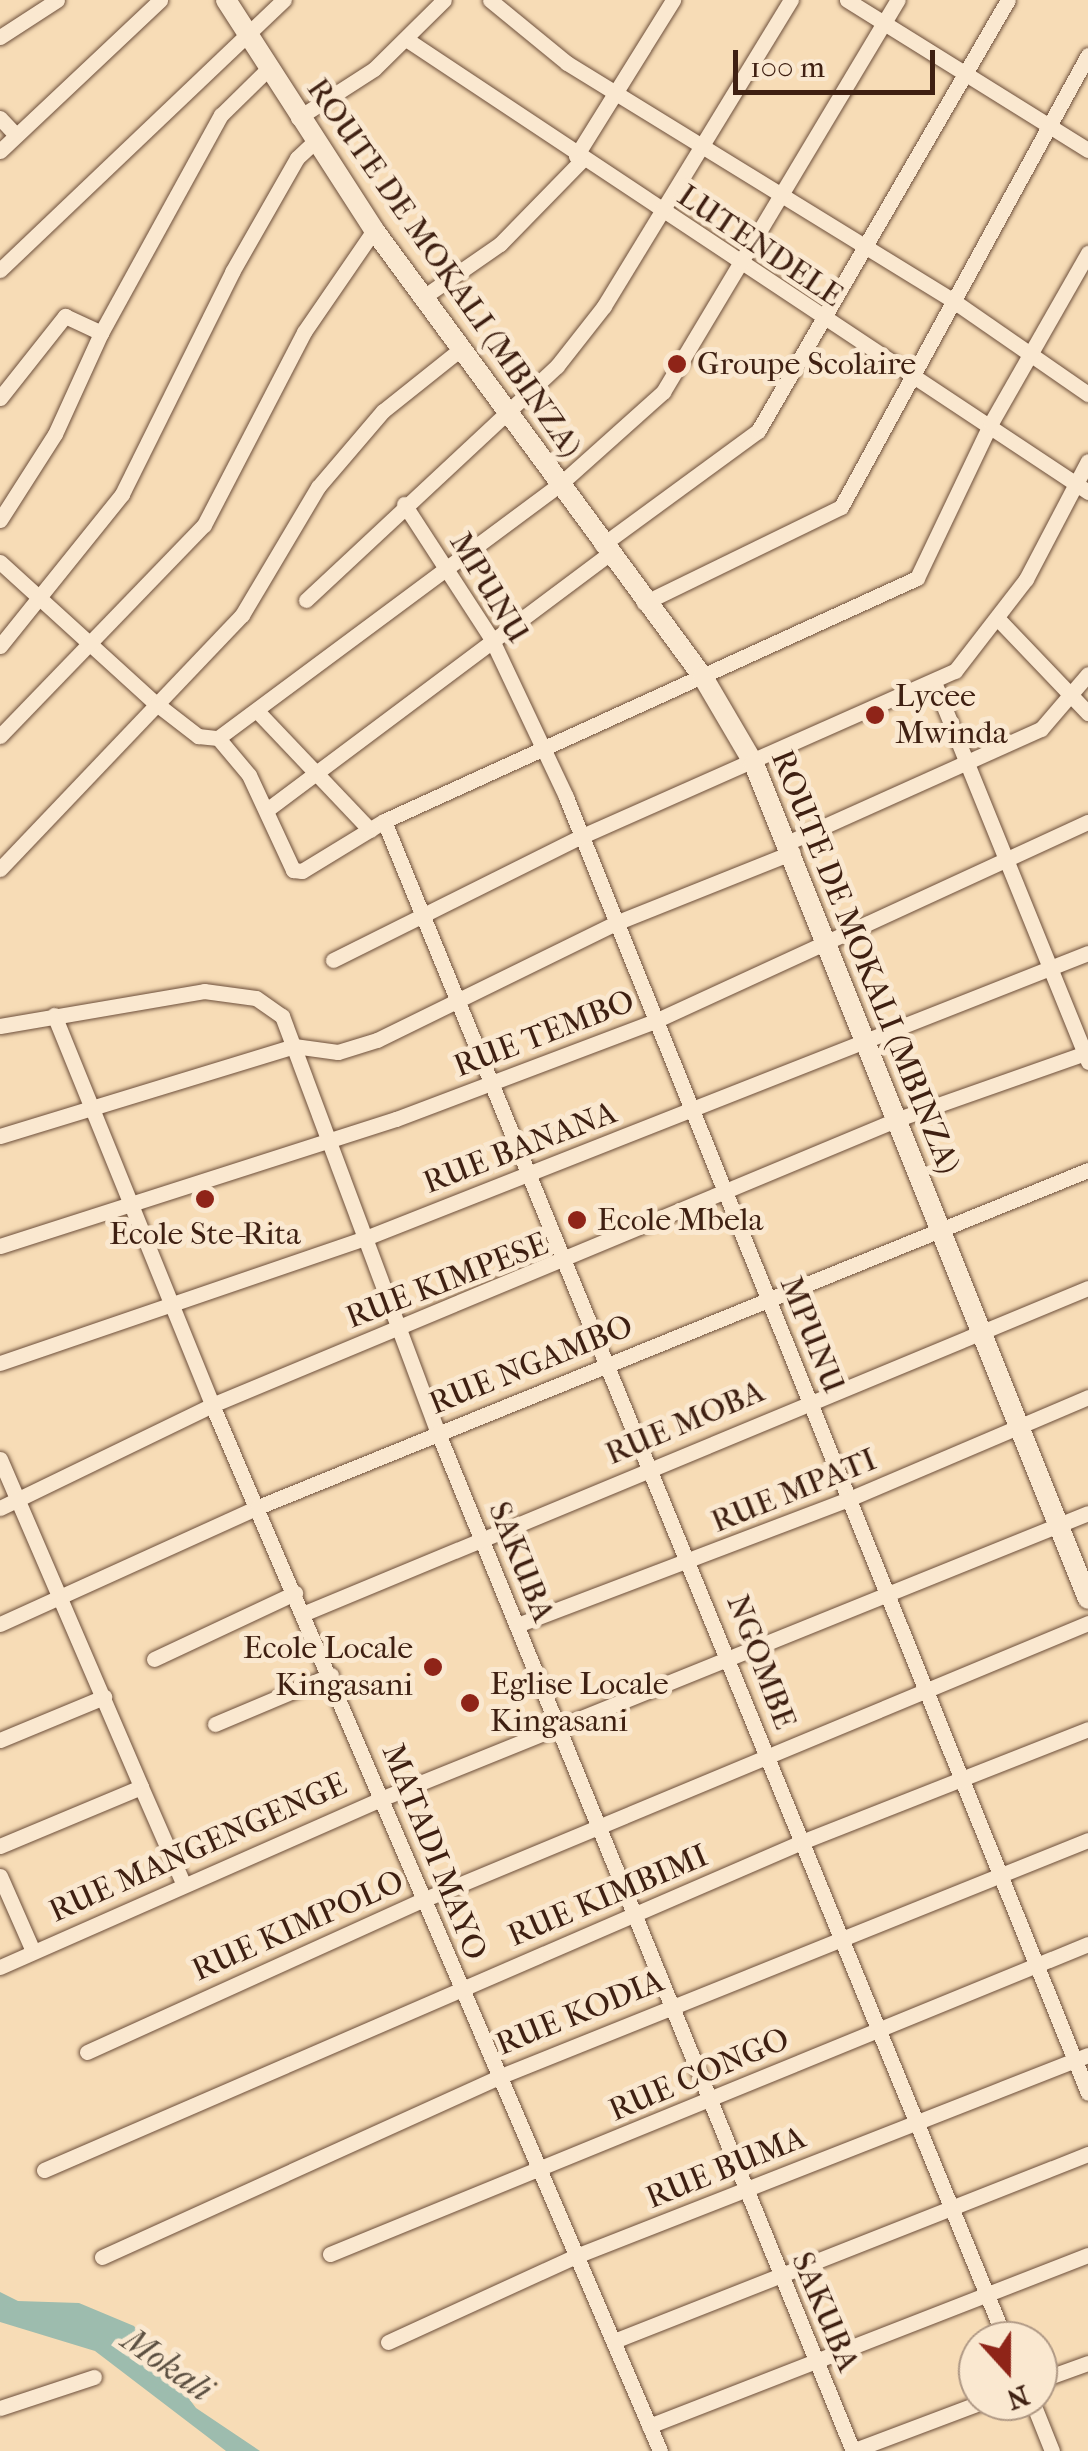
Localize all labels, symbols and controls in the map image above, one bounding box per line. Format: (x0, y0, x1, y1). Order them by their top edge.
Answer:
scale bar (738, 30, 940, 92)
text: 100 m (750, 50, 825, 85)
street label: ROUTE DE MOKALI (MBINZA) (298, 71, 590, 465)
street label: LUTENDELE (670, 177, 850, 315)
place label: Groupe Scolaire (697, 345, 916, 383)
marker: Groupe Scolaire (666, 353, 688, 375)
street label: MPUNU (441, 526, 537, 650)
place label: Lycee Mwinda (895, 678, 1008, 753)
marker: Lycee Mwinda (864, 704, 886, 726)
street label: ROUTE DE MOKALI (MBINZA) (762, 744, 968, 1180)
street label: RUE TEMBO (448, 982, 640, 1086)
street label: RUE BANANA (418, 1094, 622, 1202)
marker: Ecole Ste-Rita (194, 1188, 216, 1210)
place label: Ecole Mbela (597, 1201, 763, 1239)
marker: Ecole Mbela (566, 1209, 588, 1231)
place label: Ecole Ste-Rita (109, 1215, 301, 1253)
street label: RUE KIMPESE (341, 1225, 553, 1337)
street label: MPUNU (771, 1271, 853, 1399)
street label: RUE NGAMBO (424, 1307, 638, 1423)
street label: RUE MOBA (600, 1372, 770, 1474)
street label: RUE MPATI (706, 1440, 882, 1542)
street label: SAKUBA (480, 1496, 562, 1628)
street label: NGOMBE (718, 1589, 804, 1735)
place label: Ecole Locale Kingasani (243, 1630, 413, 1705)
marker: Ecole Locale Kingasani (422, 1656, 444, 1678)
place label: Eglise Locale Kingasani (490, 1666, 668, 1741)
marker: Eglise Locale Kingasani (459, 1692, 481, 1714)
street label: MATADI MAYO (373, 1738, 495, 1966)
street label: RUE MANGENGENGE (43, 1765, 353, 1931)
street label: RUE KIMBIMI (502, 1837, 714, 1955)
street label: RUE KIMPOLO (186, 1862, 410, 1990)
street label: RUE KODIA (491, 1962, 669, 2064)
street label: RUE CONGO (603, 2020, 795, 2130)
street label: RUE BUMA (641, 2119, 811, 2217)
street label: SAKUBA (783, 2246, 867, 2378)
water label: Mokali (114, 2319, 220, 2411)
north arrow (958, 2321, 1058, 2421)
text: N (1002, 2378, 1034, 2417)

